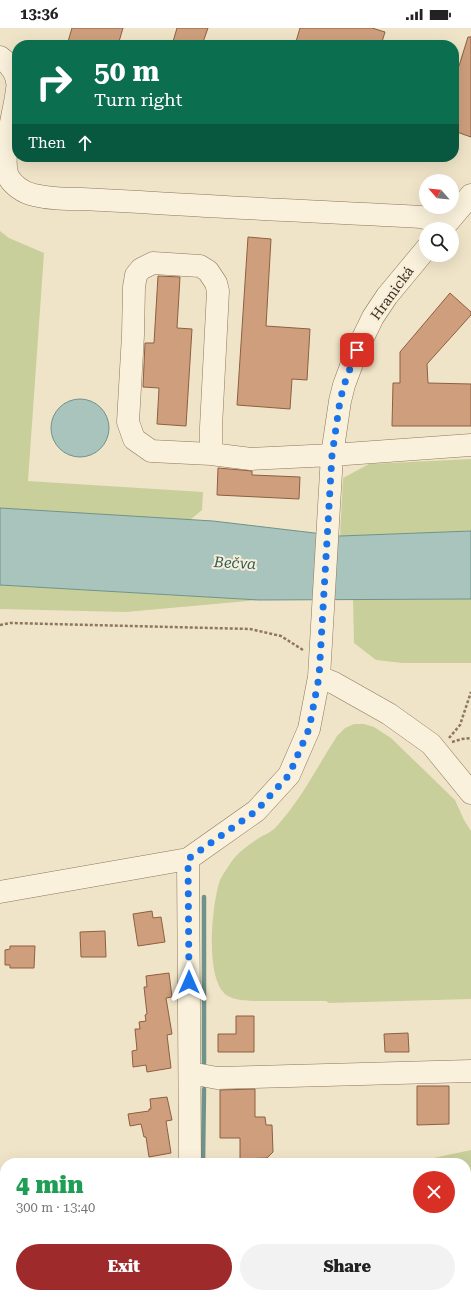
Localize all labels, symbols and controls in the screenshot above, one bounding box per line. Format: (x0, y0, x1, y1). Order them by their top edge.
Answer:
text: 13:36 (20, 5, 58, 23)
text: 50 m (94, 55, 159, 88)
icon: right (28, 56, 80, 108)
text: Turn right (94, 89, 182, 110)
icon: ahead (74, 132, 96, 154)
text: Then (28, 134, 66, 152)
north arrow (419, 174, 459, 214)
map controls (419, 174, 459, 262)
button: search (419, 222, 459, 262)
street label: Hranická (367, 263, 417, 323)
pin (340, 333, 374, 367)
icon: arrive (346, 339, 368, 361)
water label: Bečva (212, 553, 257, 573)
position arrow (168, 961, 210, 1003)
text: 4 min (16, 1171, 83, 1199)
button: close (413, 1171, 455, 1213)
text: 300 m · 13:40 (16, 1200, 95, 1215)
button: Exit (16, 1244, 232, 1290)
button: Share (240, 1244, 455, 1290)

